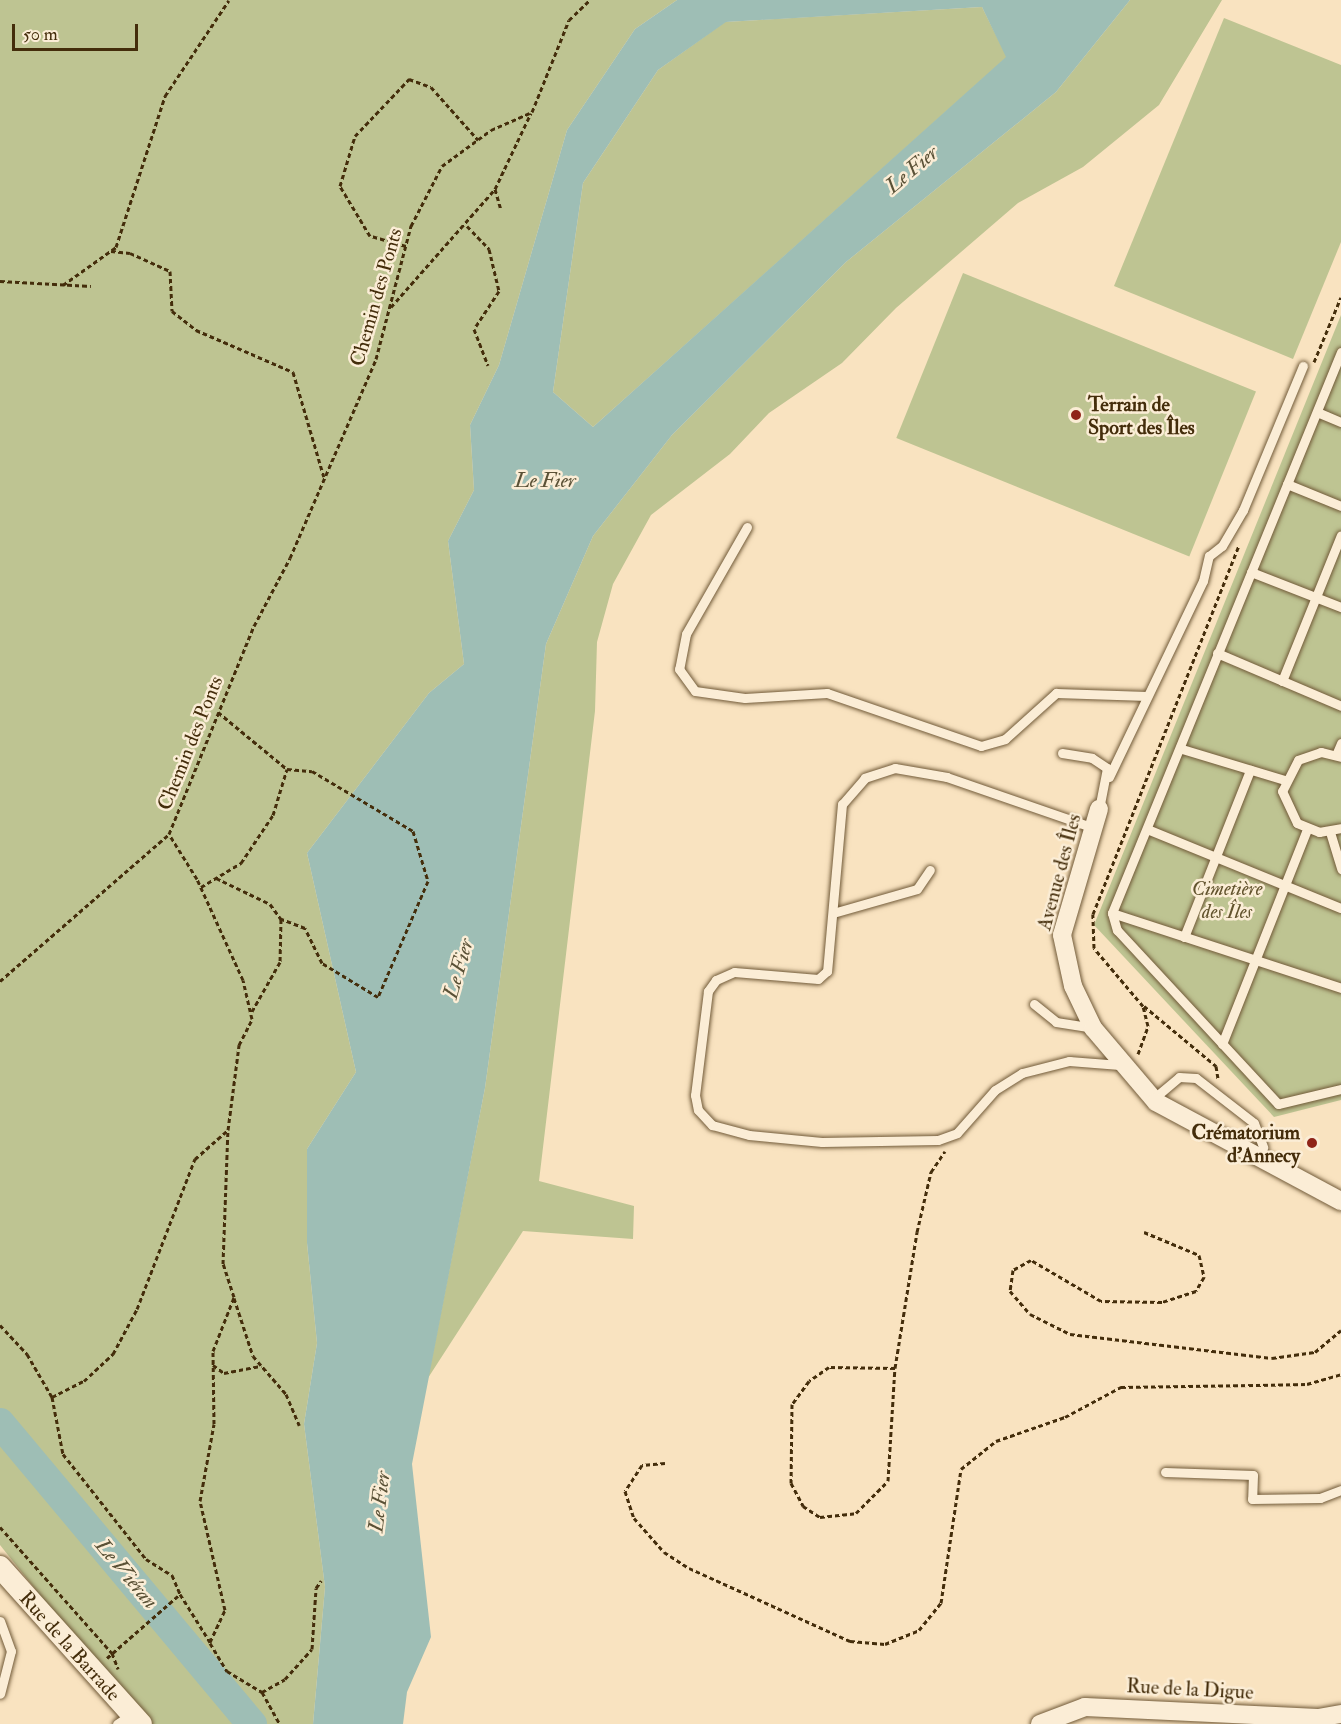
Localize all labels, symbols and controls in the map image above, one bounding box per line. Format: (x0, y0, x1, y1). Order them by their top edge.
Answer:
scale bar (15, 12, 141, 50)
text: 50 m (23, 23, 58, 46)
water label: Le Fier (880, 141, 944, 199)
street label: Chemin des Ponts (345, 225, 407, 369)
place label: Terrain de Sport des Îles (1088, 392, 1195, 439)
marker: Terrain de Sport des Îles (1069, 408, 1083, 422)
water label: Le Fier (514, 468, 576, 494)
street label: Chemin des Ponts (152, 672, 228, 814)
street label: Avenue des Îles (1032, 811, 1086, 933)
park label: Cimetière des Îles (1192, 877, 1262, 924)
water label: Le Fier (438, 936, 480, 1002)
place label: Crématorium d'Annecy (1191, 1120, 1300, 1167)
marker: Crématorium d'Annecy (1305, 1136, 1319, 1150)
water label: Le Fier (364, 1470, 396, 1534)
water label: Le Viéran (89, 1534, 163, 1614)
street label: Rue de la Barrade (14, 1586, 126, 1706)
street label: Rue de la Digue (1126, 1674, 1254, 1704)

